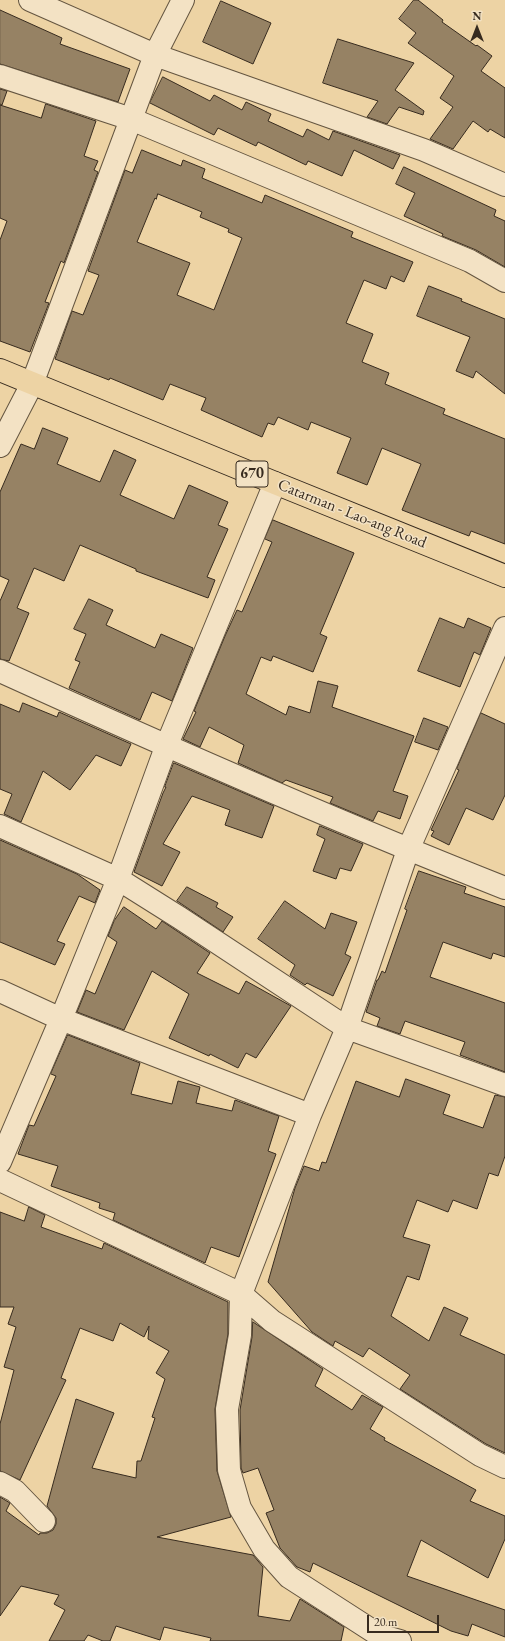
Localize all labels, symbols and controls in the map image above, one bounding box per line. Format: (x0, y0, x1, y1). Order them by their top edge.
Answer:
north arrow (457, 8, 497, 48)
text: N (473, 9, 481, 23)
road number: 670 (236, 461, 268, 487)
street label: Catarman - Lao-ang Road (275, 475, 429, 553)
scale bar (369, 1607, 441, 1633)
text: 20 m (374, 1614, 397, 1630)

